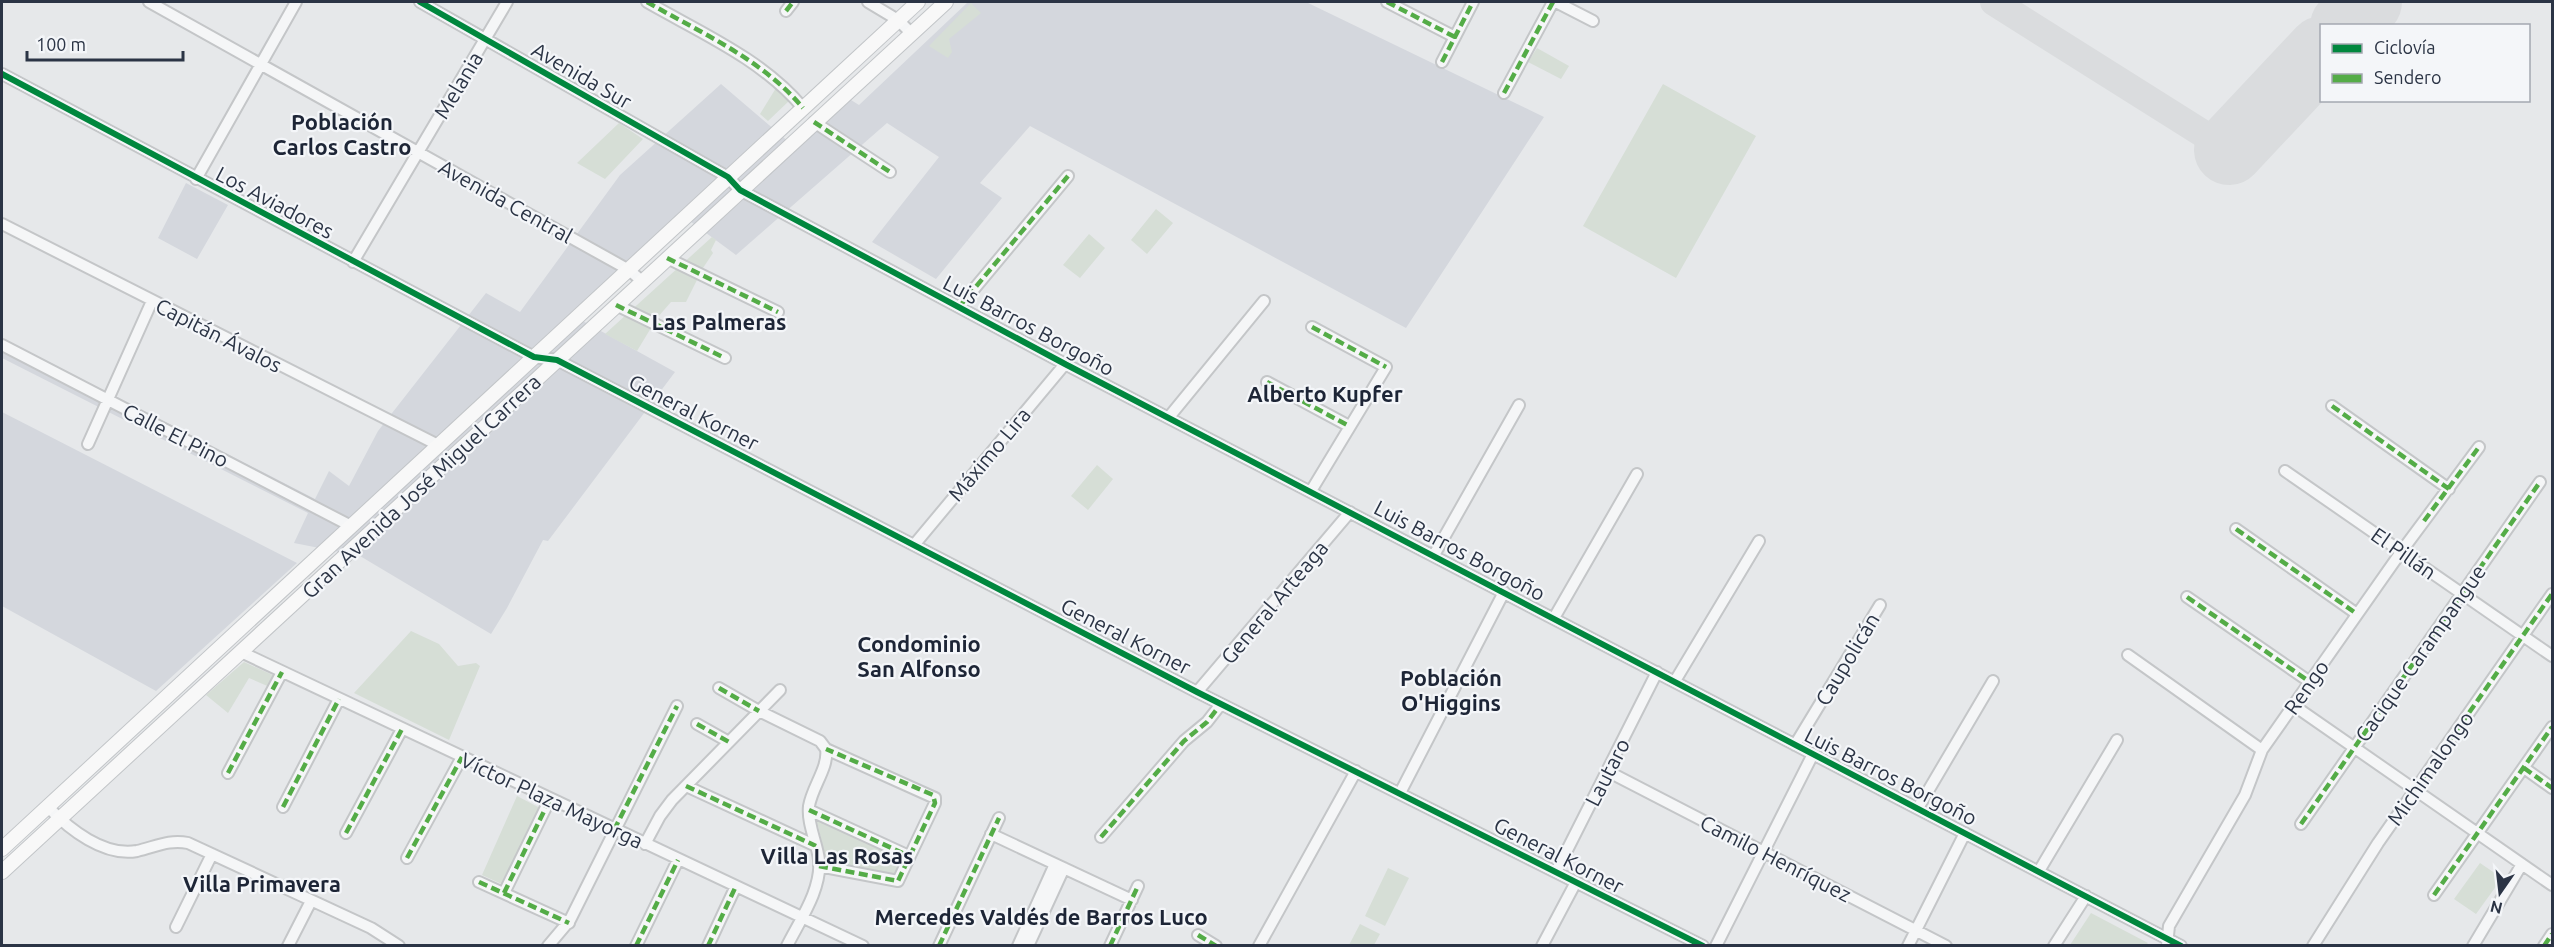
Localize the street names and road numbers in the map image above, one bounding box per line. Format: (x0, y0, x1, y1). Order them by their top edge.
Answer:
street label: Avenida Sur (528, 37, 636, 113)
street label: Melania (429, 47, 487, 123)
street label: Avenida Central (435, 154, 577, 248)
street label: Los Aviadores (212, 161, 338, 243)
street label: Luis Barros Borgoño (939, 270, 1119, 380)
street label: Capitán Ávalos (152, 293, 286, 377)
street label: Gran Avenida José Miguel Carrera (297, 369, 545, 603)
street label: General Korner (625, 369, 763, 455)
street label: Calle El Pino (119, 398, 233, 472)
street label: Máximo Lira (943, 402, 1035, 506)
street label: Luis Barros Borgoño (1370, 495, 1550, 605)
street label: El Pillán (2367, 522, 2441, 584)
street label: General Arteaga (1216, 536, 1332, 668)
street label: Cacique Carampangue (2350, 560, 2490, 746)
street label: General Korner (1057, 593, 1195, 679)
street label: Caupolicán (1810, 609, 1884, 709)
street label: Rengo (2279, 655, 2333, 719)
street label: Michimalongo (2382, 707, 2478, 829)
street label: Luis Barros Borgoño (1801, 722, 1981, 830)
street label: Lautaro (1580, 734, 1634, 810)
street label: Víctor Plaza Mayorga (457, 747, 647, 853)
street label: Camilo Henríquez (1696, 810, 1856, 906)
street label: General Korner (1490, 812, 1628, 898)

